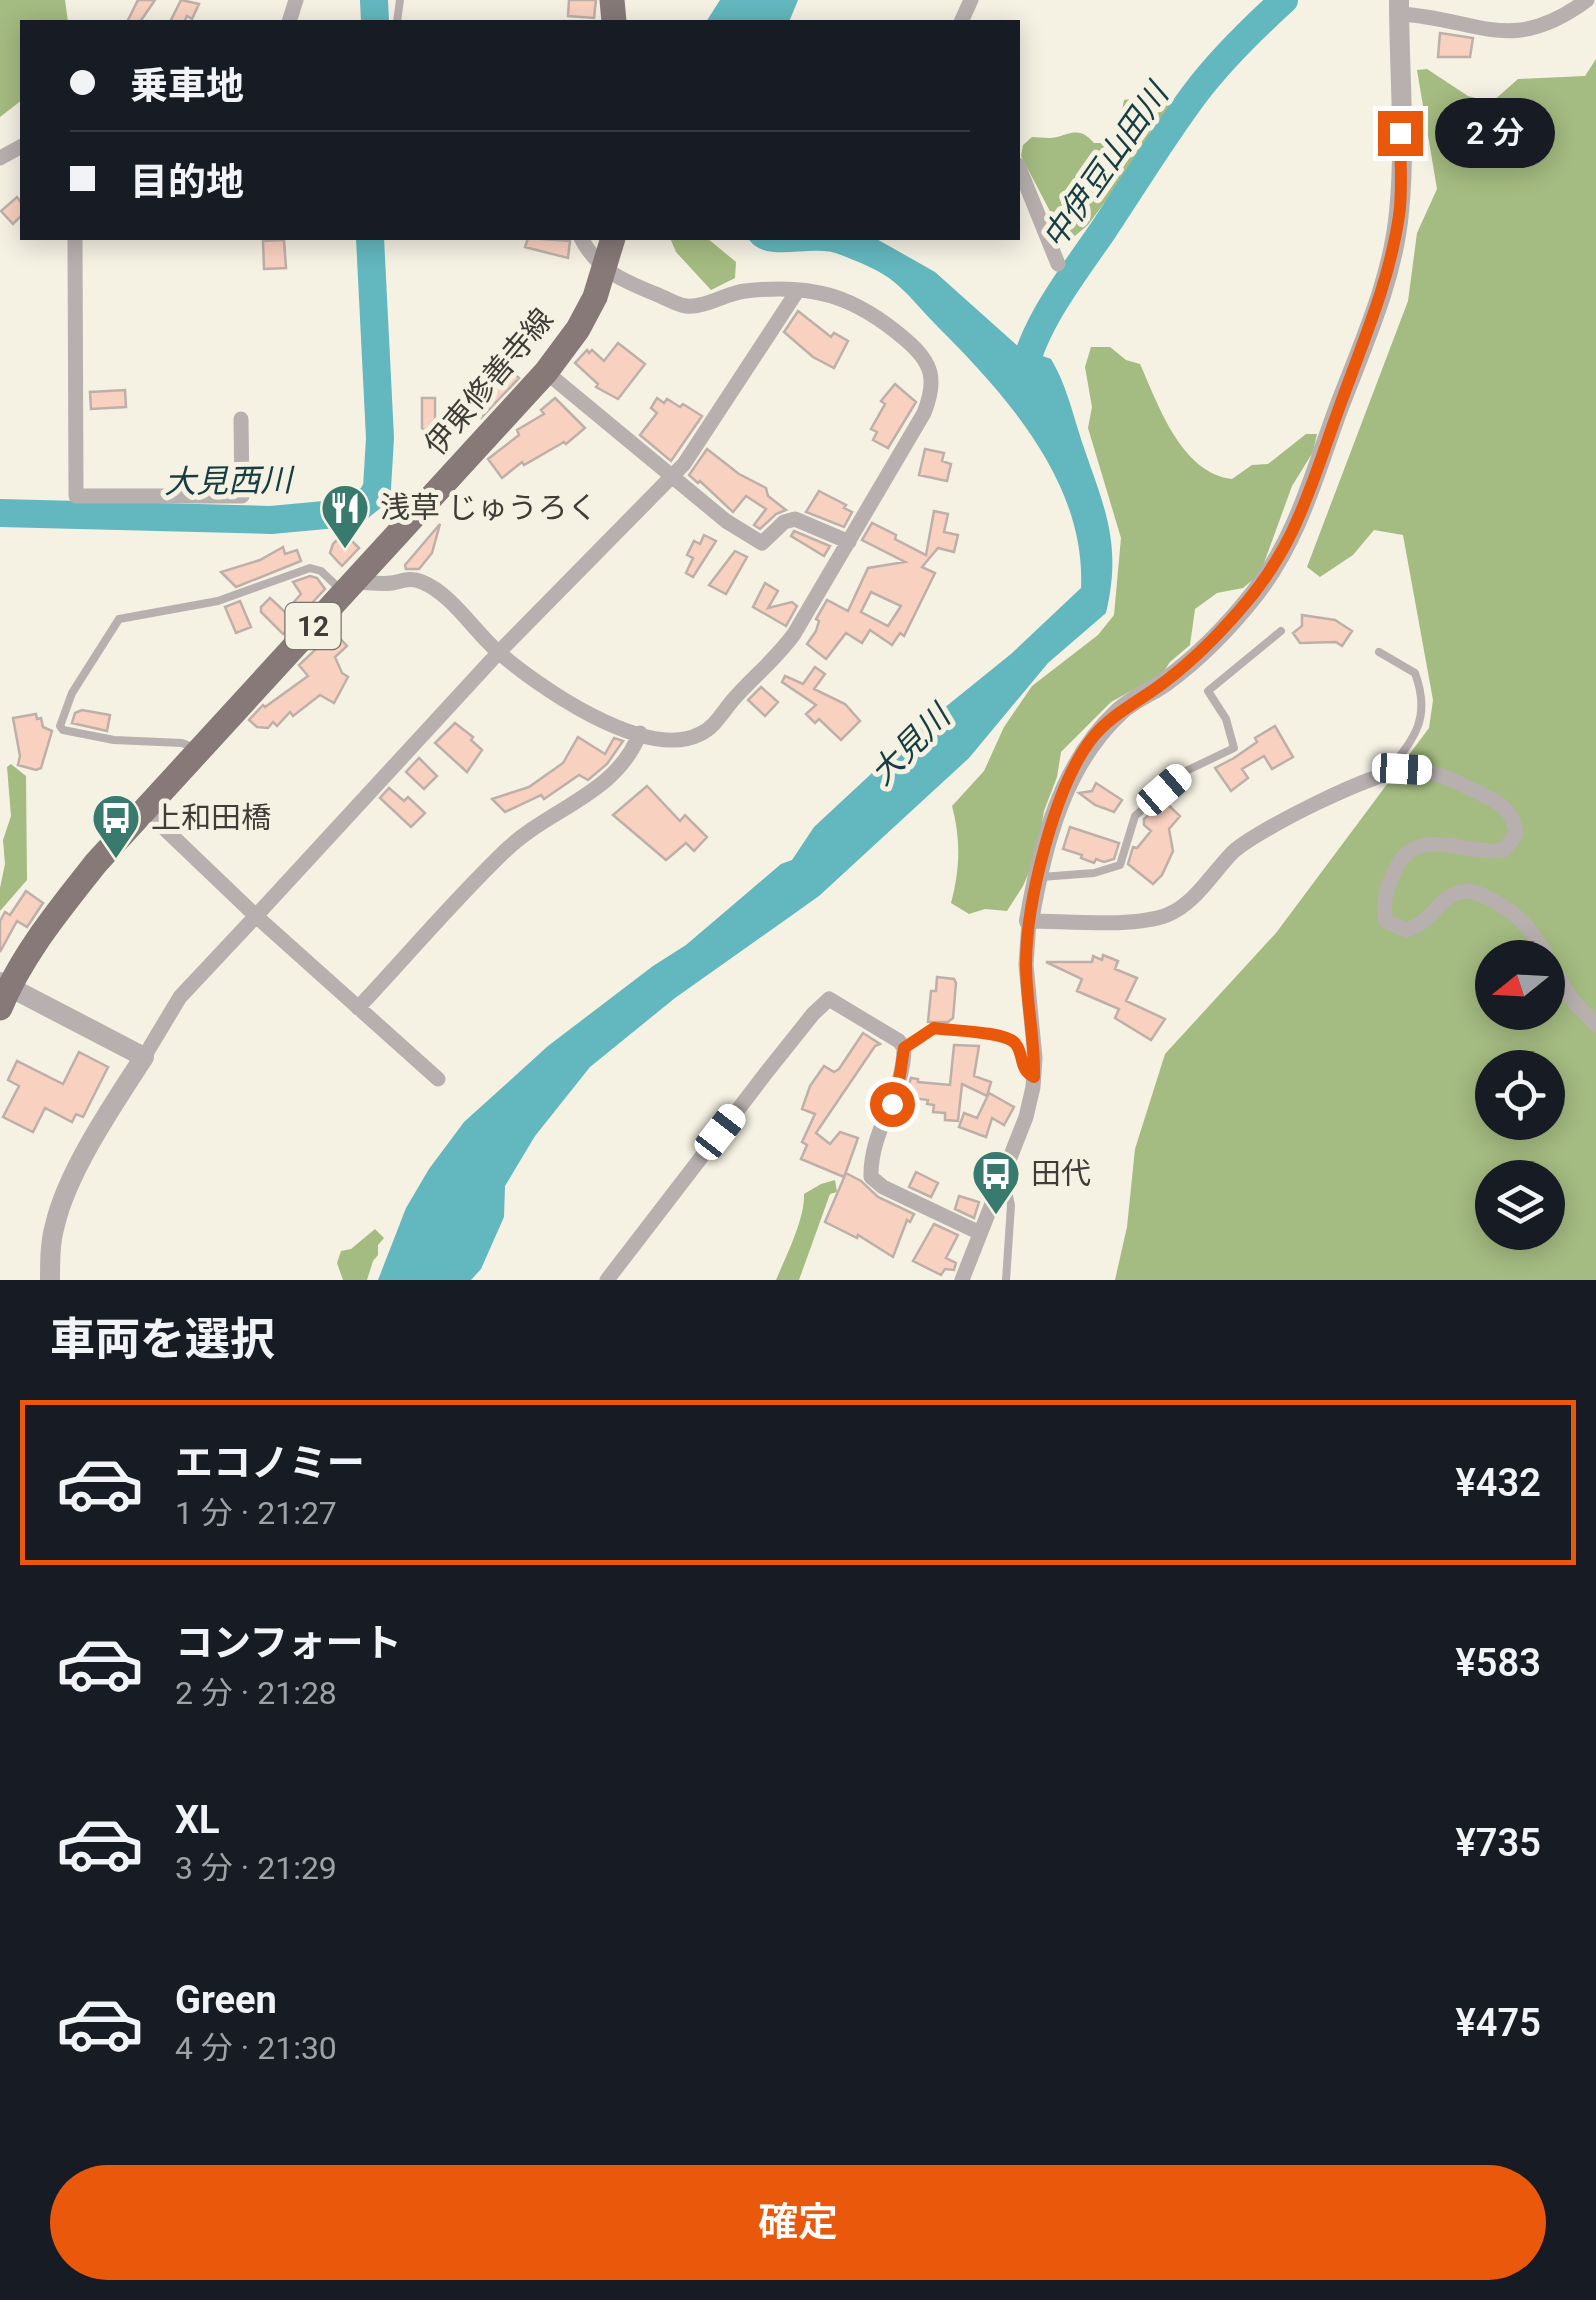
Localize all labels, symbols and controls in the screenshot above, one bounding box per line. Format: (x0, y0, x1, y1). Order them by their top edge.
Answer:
text: 乗車地 (130, 64, 244, 108)
water label: 中伊豆山田川 (1034, 74, 1177, 256)
callout: 2 分 (1435, 98, 1555, 168)
route end (1378, 111, 1423, 156)
text: 2 分 (1466, 114, 1524, 152)
text: 目的地 (130, 160, 244, 204)
street label: 伊東修善寺線 (417, 301, 560, 462)
water label: 大見西川 (164, 461, 295, 501)
restaurant icon: 浅草 じゅうろく (319, 482, 371, 550)
place label: 浅草 じゅうろく (380, 490, 597, 525)
road number: 12 (286, 603, 340, 649)
water label: 大見川 (863, 696, 959, 792)
car (1371, 752, 1433, 786)
car (1132, 759, 1196, 821)
bus stop icon: 上和田橋 (90, 792, 142, 860)
place label: 上和田橋 (151, 800, 271, 835)
north arrow (1475, 940, 1565, 1030)
map controls (1475, 940, 1565, 1250)
button: locate (1475, 1050, 1565, 1140)
route start (870, 1082, 915, 1127)
car (690, 1099, 750, 1165)
bus stop icon: 田代 (970, 1148, 1022, 1216)
place label: 田代 (1031, 1156, 1091, 1191)
button: layers (1475, 1160, 1565, 1250)
text: 車両を選択 (50, 1313, 275, 1366)
icon: car (55, 1438, 145, 1528)
text: エコノミー (175, 1441, 365, 1485)
text: ¥432 (1456, 1461, 1541, 1505)
text: 1 分 · 21:27 (175, 1494, 337, 1532)
icon: car (55, 1618, 145, 1708)
text: コンフォート (175, 1621, 402, 1665)
text: ¥583 (1456, 1641, 1541, 1685)
text: 2 分 · 21:28 (175, 1674, 337, 1712)
icon: car (55, 1798, 145, 1888)
text: XL (175, 1798, 220, 1842)
text: ¥735 (1456, 1821, 1541, 1865)
text: 3 分 · 21:29 (175, 1849, 337, 1887)
icon: car (55, 1978, 145, 2068)
text: Green (175, 1978, 277, 2022)
text: ¥475 (1456, 2001, 1541, 2045)
text: 4 分 · 21:30 (175, 2029, 337, 2067)
button: 確定 (50, 2165, 1546, 2280)

